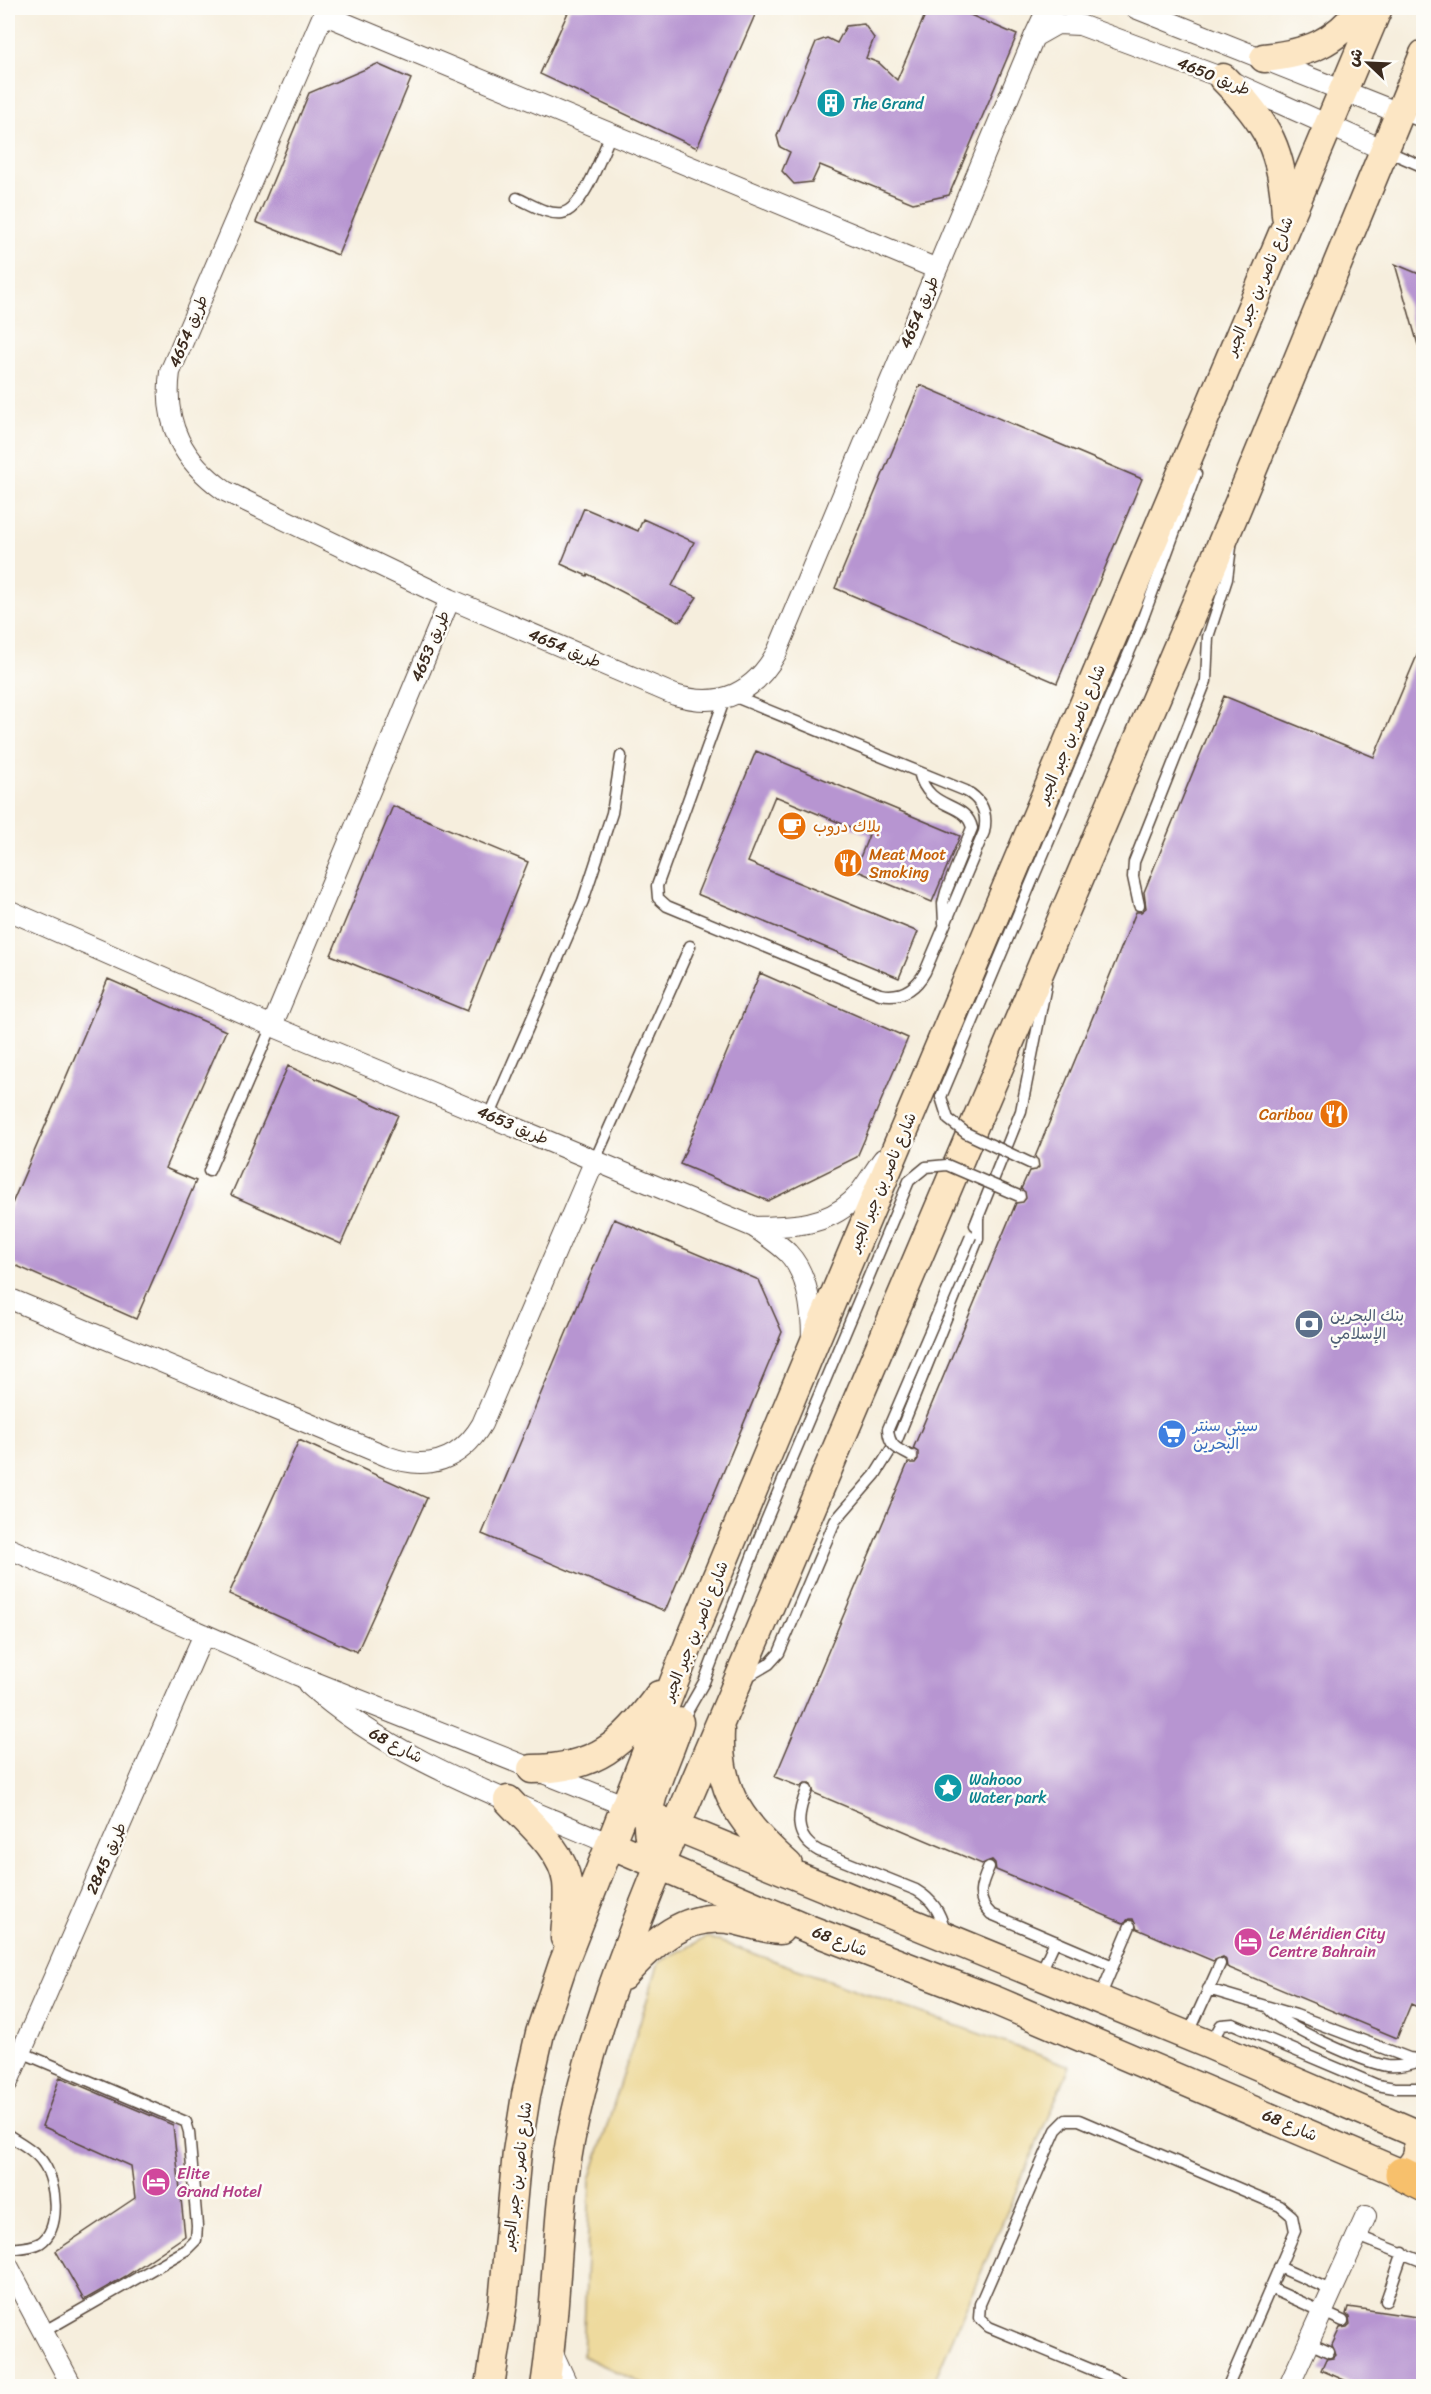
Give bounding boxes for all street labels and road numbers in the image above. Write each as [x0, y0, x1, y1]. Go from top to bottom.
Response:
street label: طريق 4650 [1173, 48, 1255, 104]
street label: شارع ناصر بن جبر الجبر [1216, 212, 1302, 362]
street label: طريق 4654 [891, 271, 947, 353]
street label: طريق 4654 [160, 290, 216, 372]
street label: طريق 4653 [402, 606, 458, 686]
street label: طريق 4654 [524, 620, 606, 676]
street label: شارع ناصر بن جبر الجبر [1028, 660, 1114, 810]
street label: طريق 4653 [473, 1097, 553, 1153]
street label: شارع ناصر بن جبر الجبر [839, 1108, 925, 1258]
street label: شارع ناصر بن جبر الجبر [653, 1556, 736, 1707]
street label: شارع 68 [364, 1719, 428, 1771]
street label: طريق 2845 [77, 1817, 135, 1899]
street label: شارع 68 [808, 1917, 872, 1965]
street label: شارع ناصر بن جبر الجبر [493, 2100, 540, 2254]
street label: شارع 68 [1258, 2100, 1322, 2150]

